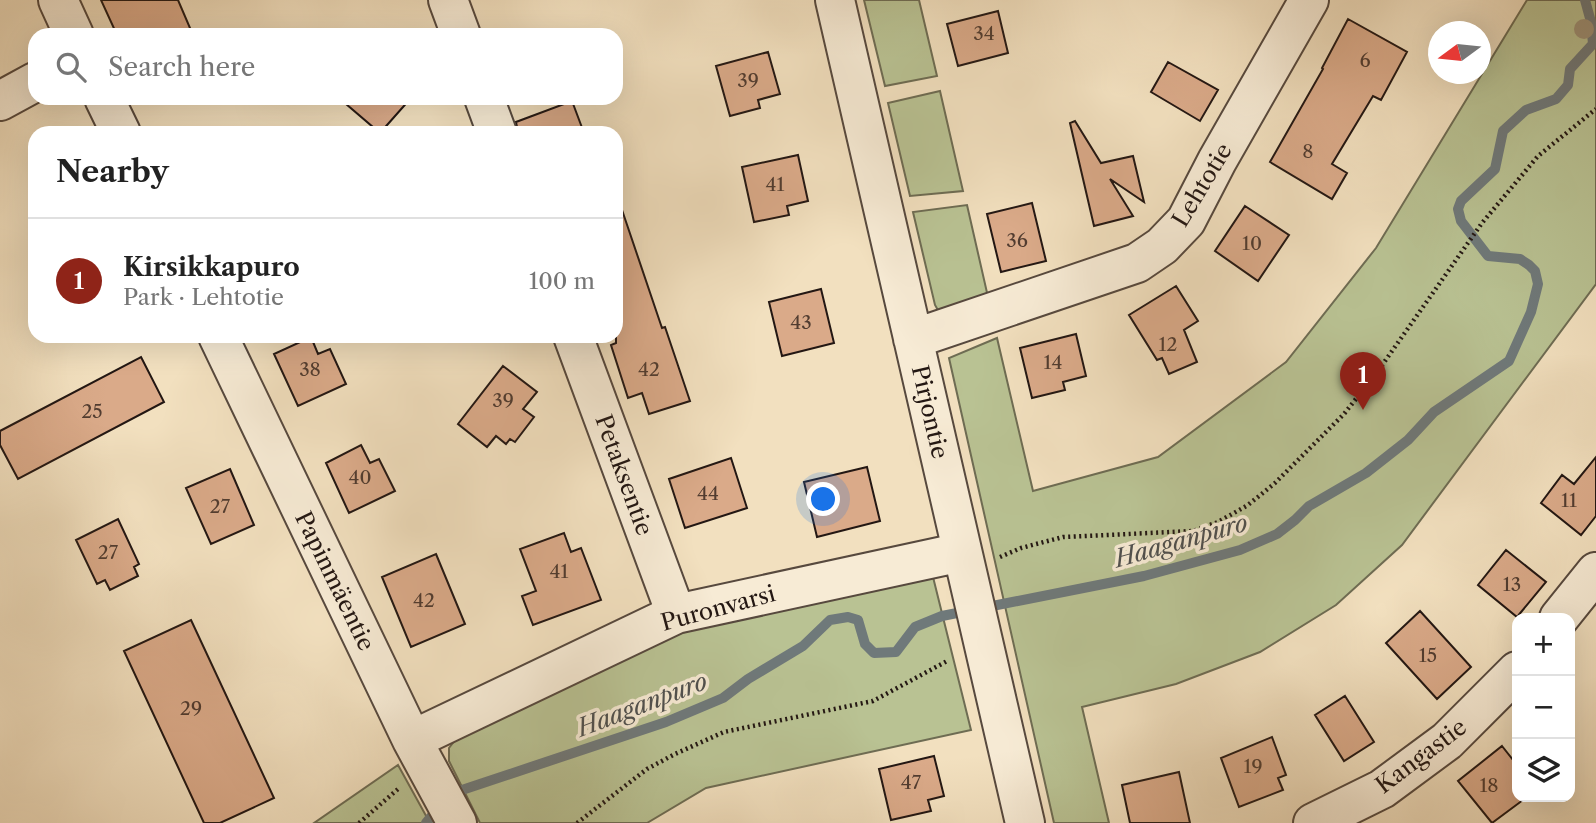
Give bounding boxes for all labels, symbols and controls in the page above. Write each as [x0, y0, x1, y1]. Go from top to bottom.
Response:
north arrow [1428, 21, 1491, 84]
house number: 34 [973, 22, 995, 45]
search box [28, 28, 623, 105]
icon: search [52, 48, 90, 86]
house number: 6 [1359, 49, 1371, 72]
text: Search here [108, 51, 255, 83]
house number: 39 [737, 69, 759, 92]
street label: Lehtotie [1166, 138, 1238, 232]
house number: 8 [1302, 140, 1314, 163]
text: Nearby [56, 153, 169, 190]
house number: 41 [766, 173, 784, 196]
house number: 36 [1006, 229, 1028, 252]
house number: 10 [1242, 232, 1262, 255]
text: Kirsikkapuro [123, 251, 300, 283]
text: 1 [74, 267, 84, 295]
text: 100 m [529, 267, 595, 295]
text: Park · Lehtotie [123, 283, 284, 311]
house number: 43 [790, 311, 812, 334]
house number: 12 [1159, 333, 1178, 356]
house number: 14 [1044, 351, 1062, 374]
pin: 1 [1340, 352, 1386, 410]
house number: 38 [299, 358, 321, 381]
house number: 42 [638, 358, 660, 381]
street label: Pirjontie [906, 363, 954, 461]
house number: 39 [492, 389, 514, 412]
house number: 25 [81, 400, 103, 423]
street label: Petaksentie [589, 411, 659, 539]
house number: 40 [348, 466, 372, 489]
house number: 44 [697, 482, 719, 505]
your location [806, 482, 840, 516]
house number: 11 [1561, 489, 1577, 512]
house number: 27 [210, 495, 231, 518]
street label: Papinmäentie [289, 507, 381, 655]
water label: Haaganpuro [1109, 508, 1251, 574]
house number: 27 [98, 541, 119, 564]
house number: 41 [550, 560, 568, 583]
house number: 13 [1503, 573, 1521, 596]
street label: Puronvarsi [658, 579, 778, 637]
house number: 42 [413, 589, 435, 612]
map controls [1512, 613, 1575, 802]
button: + [1512, 613, 1575, 676]
house number: 15 [1419, 644, 1437, 667]
water label: Haaganpuro [571, 666, 711, 743]
button: − [1512, 676, 1575, 739]
house number: 29 [180, 697, 202, 720]
street label: Kangastie [1370, 713, 1472, 799]
button: layers [1512, 739, 1575, 802]
house number: 19 [1243, 755, 1263, 778]
house number: 47 [901, 771, 922, 794]
house number: 18 [1479, 774, 1499, 797]

